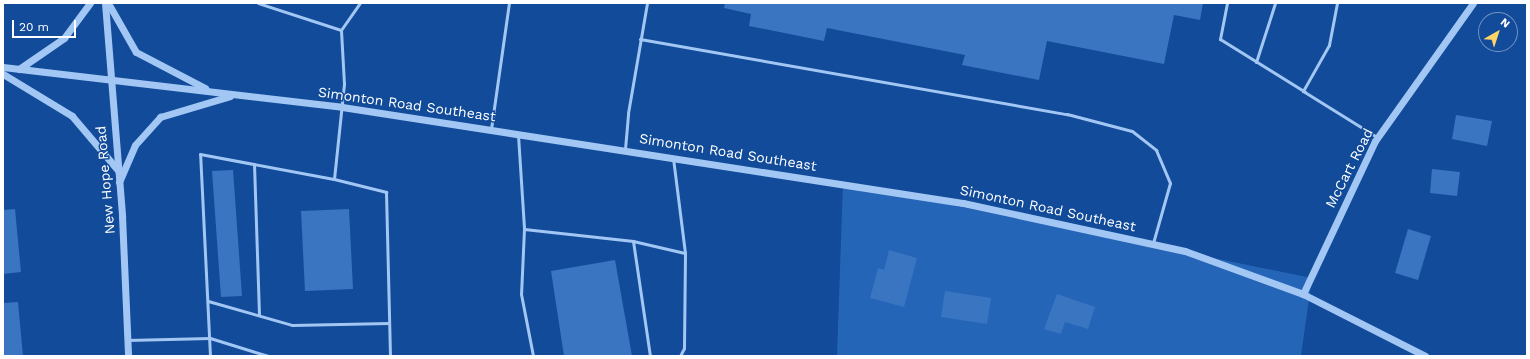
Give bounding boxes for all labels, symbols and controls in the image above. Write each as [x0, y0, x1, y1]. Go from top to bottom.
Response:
scale bar [14, 12, 78, 38]
north arrow [1478, 12, 1518, 52]
text: N [1498, 15, 1512, 31]
text: 20 m [19, 20, 49, 34]
street label: Simonton Road Southeast [317, 83, 497, 125]
street label: New Hope Road [92, 125, 118, 235]
street label: McCart Road [1322, 125, 1376, 211]
street label: Simonton Road Southeast [638, 130, 818, 174]
street label: Simonton Road Southeast [959, 181, 1137, 235]

